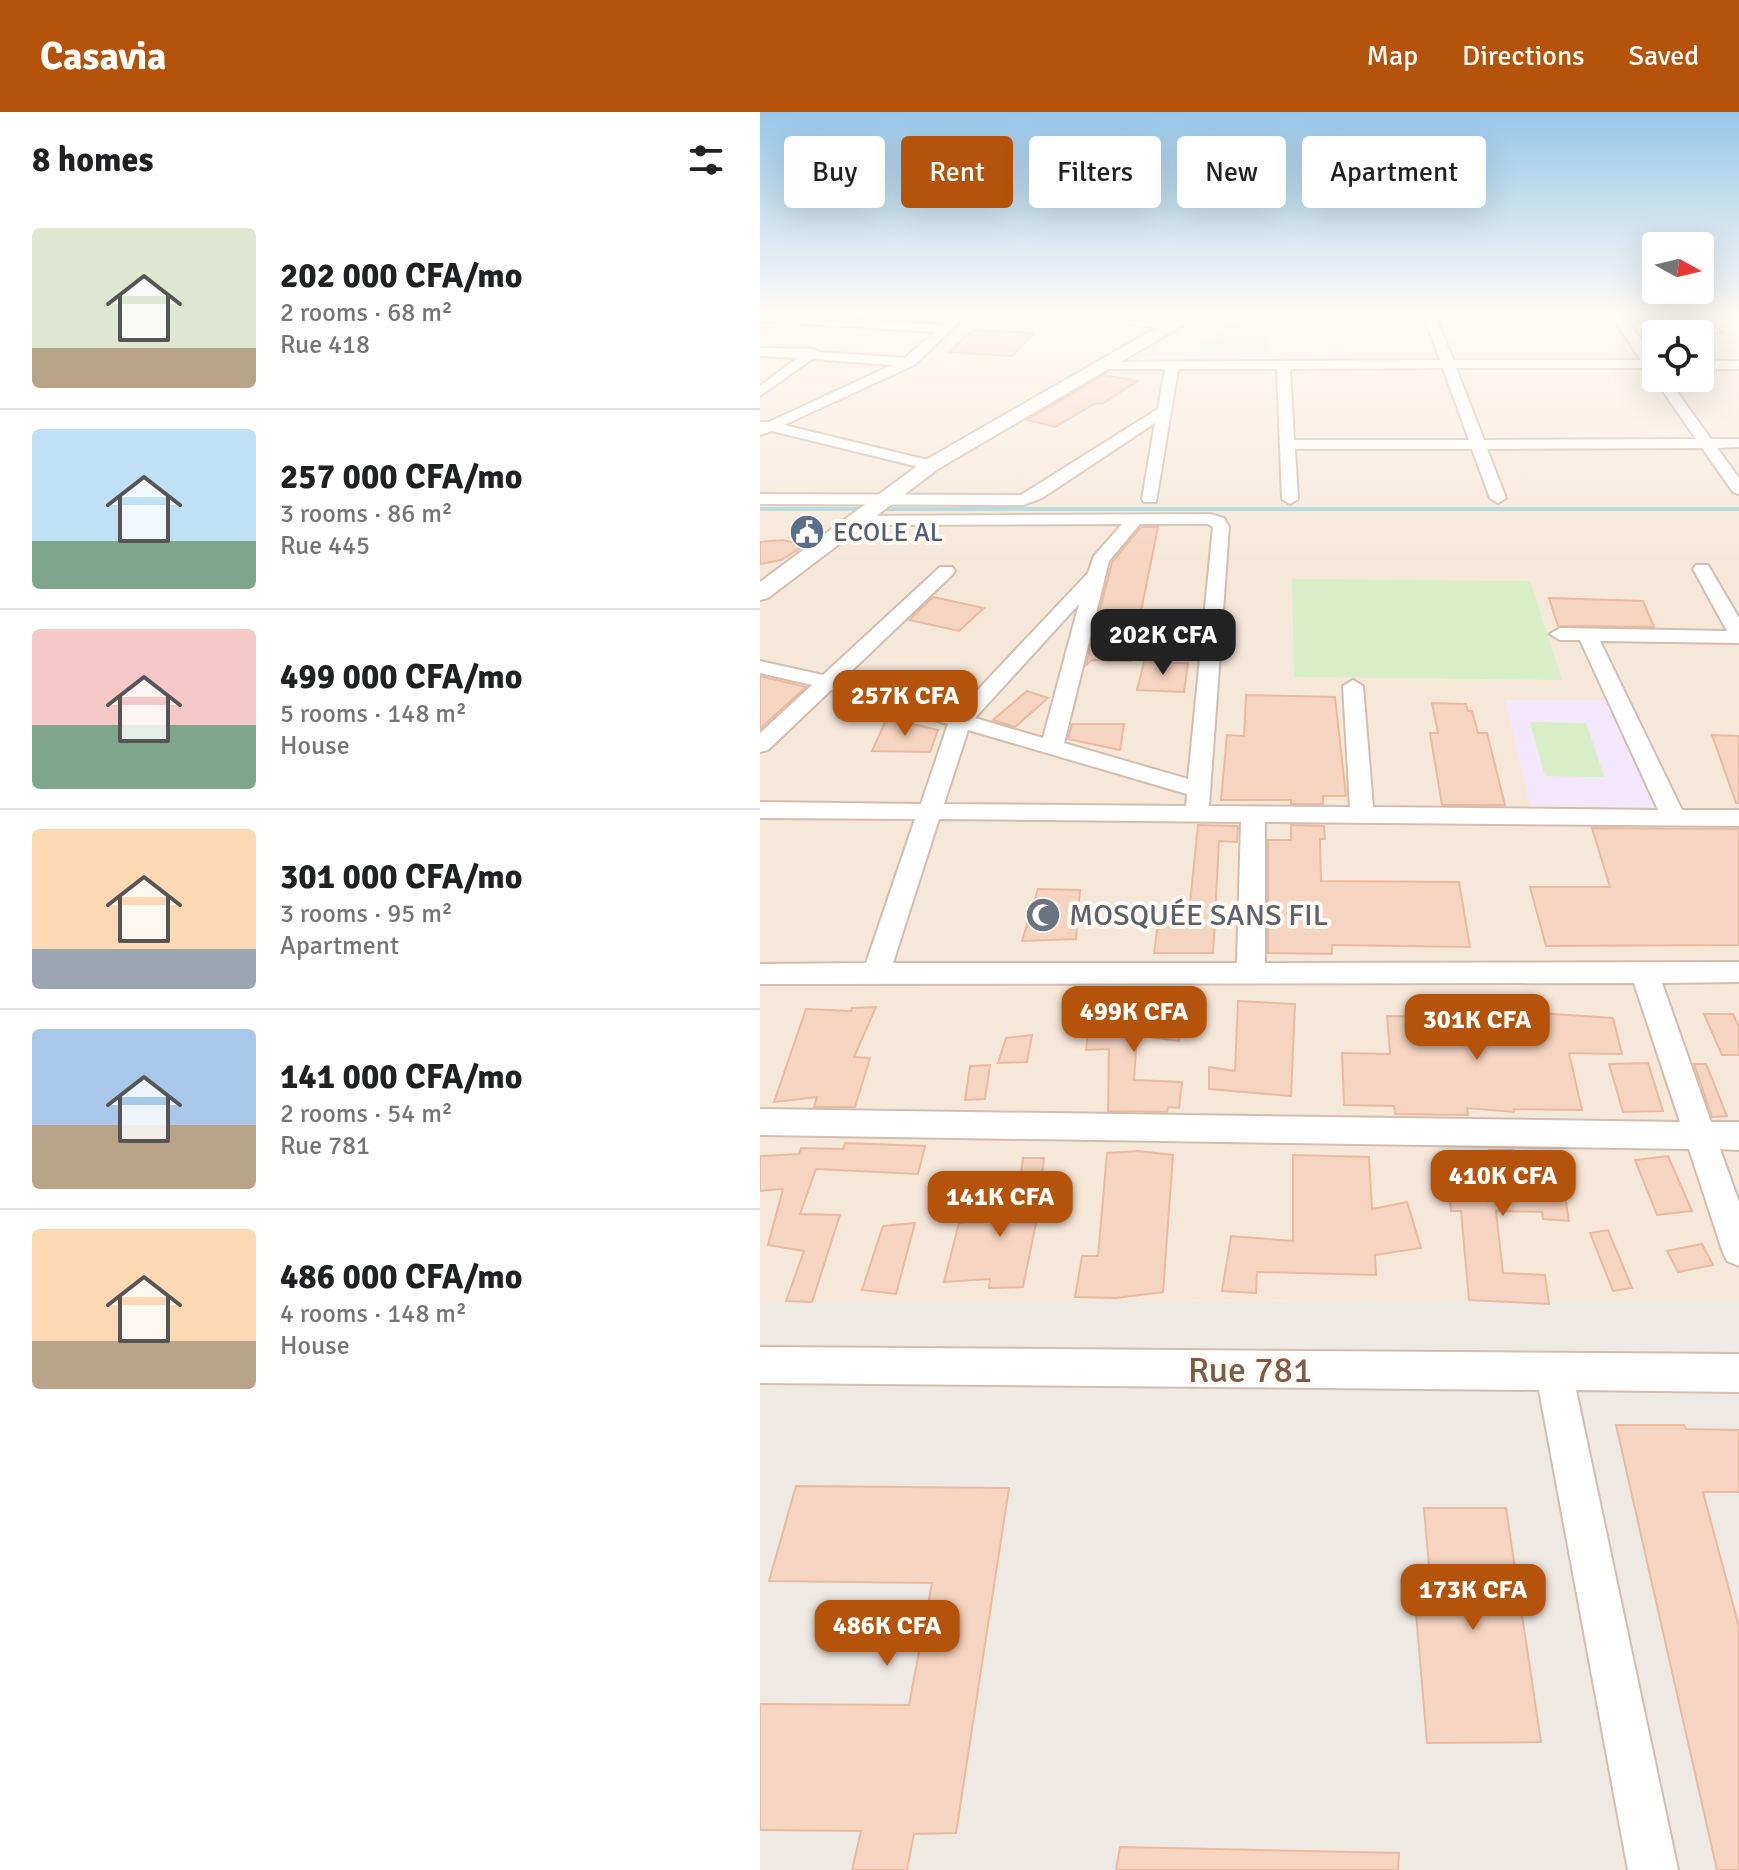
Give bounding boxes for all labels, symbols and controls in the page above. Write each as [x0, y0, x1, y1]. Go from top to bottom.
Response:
text: Casavia [40, 33, 167, 80]
text: Map [1366, 39, 1418, 73]
text: Directions [1462, 39, 1584, 73]
text: Saved [1628, 39, 1699, 73]
chip: Buy [784, 136, 885, 208]
chip: Rent [901, 136, 1013, 208]
chip: Filters [1029, 136, 1161, 208]
chip: New [1177, 136, 1286, 208]
chip: Apartment [1302, 136, 1486, 208]
icon: filters [684, 138, 728, 182]
text: 8 homes [32, 139, 153, 181]
north arrow [1642, 232, 1714, 304]
map controls [1642, 232, 1714, 392]
text: 202 000 CFA/mo [280, 255, 523, 297]
icon: home [96, 260, 192, 356]
text: 2 rooms · 68 m² [280, 297, 453, 329]
button: locate [1642, 320, 1714, 392]
text: Rue 418 [280, 329, 370, 361]
text: 257 000 CFA/mo [280, 456, 523, 498]
icon: home [96, 461, 192, 557]
text: 3 rooms · 86 m² [280, 498, 453, 530]
public building icon: ECOLE AL [788, 513, 826, 551]
place label: ECOLE AL [833, 517, 943, 549]
text: Rue 445 [280, 530, 370, 562]
pin: 202K CFA [1080, 609, 1246, 677]
text: 202K CFA [1109, 619, 1217, 651]
text: 499 000 CFA/mo [280, 656, 523, 698]
icon: home [96, 661, 192, 757]
pin: 257K CFA [822, 670, 988, 738]
text: 257K CFA [851, 680, 959, 712]
text: 5 rooms · 148 m² [280, 698, 467, 730]
text: House [280, 730, 350, 762]
text: 301 000 CFA/mo [280, 856, 523, 898]
icon: home [96, 861, 192, 957]
mosque icon: MOSQUÉE SANS FIL [1024, 896, 1062, 934]
place label: MOSQUÉE SANS FIL [1069, 897, 1328, 934]
text: 3 rooms · 95 m² [280, 898, 453, 930]
text: Apartment [280, 930, 399, 962]
pin: 499K CFA [1051, 986, 1217, 1054]
pin: 301K CFA [1394, 994, 1560, 1062]
text: 499K CFA [1080, 996, 1188, 1028]
text: 301K CFA [1423, 1004, 1531, 1036]
text: 141 000 CFA/mo [280, 1056, 523, 1098]
icon: home [96, 1061, 192, 1157]
text: 2 rooms · 54 m² [280, 1098, 453, 1130]
text: Rue 781 [280, 1130, 370, 1162]
pin: 410K CFA [1420, 1150, 1586, 1218]
text: 410K CFA [1449, 1160, 1557, 1192]
pin: 141K CFA [917, 1171, 1083, 1239]
text: 141K CFA [946, 1181, 1054, 1213]
text: 486 000 CFA/mo [280, 1256, 523, 1298]
icon: home [96, 1261, 192, 1357]
text: 4 rooms · 148 m² [280, 1298, 467, 1330]
text: House [280, 1330, 350, 1362]
street label: Rue 781 [1188, 1348, 1312, 1393]
pin: 173K CFA [1390, 1564, 1556, 1632]
text: 173K CFA [1419, 1574, 1527, 1606]
pin: 486K CFA [804, 1600, 970, 1668]
text: 486K CFA [833, 1610, 941, 1642]

